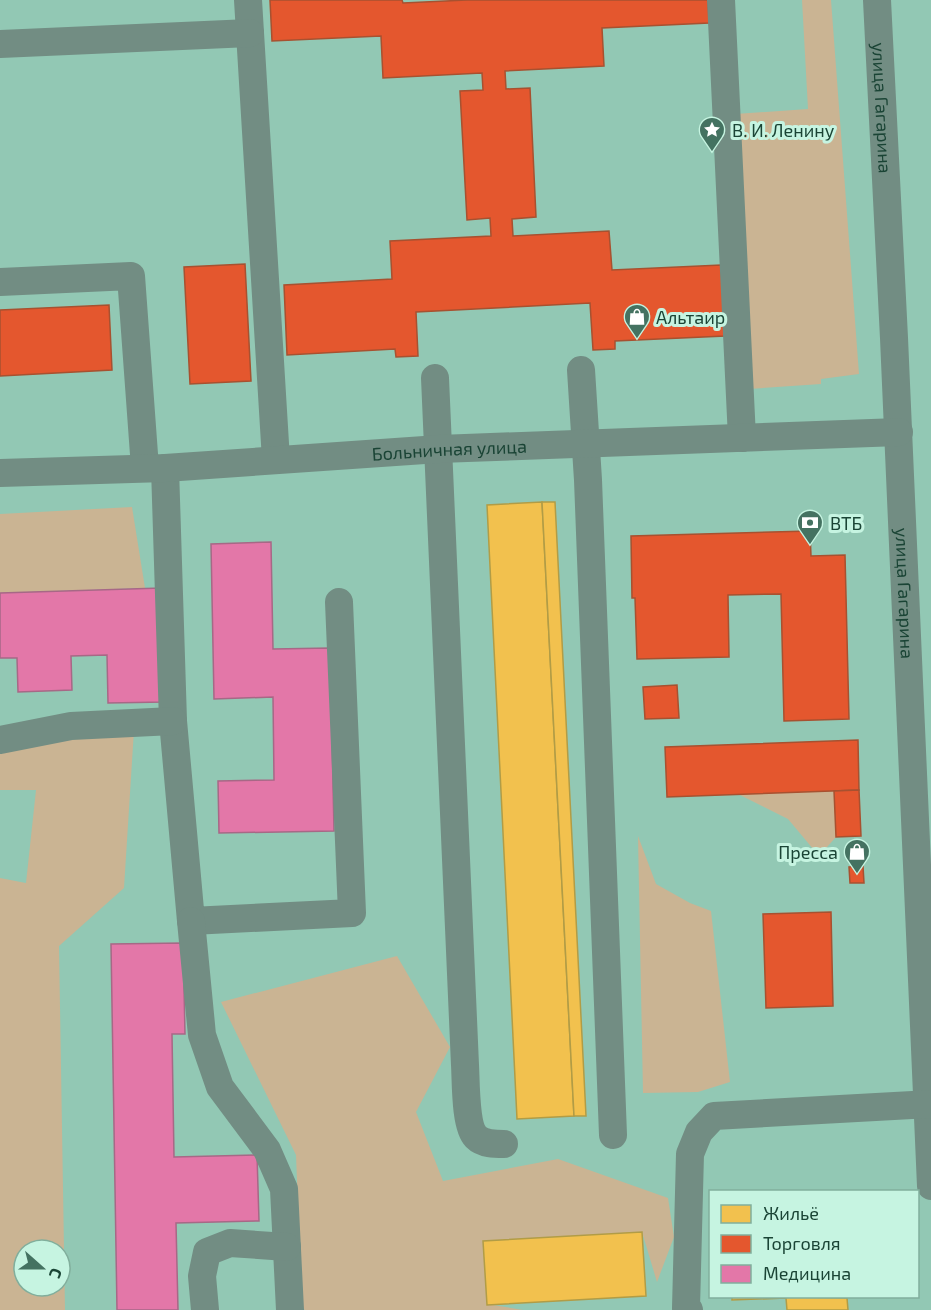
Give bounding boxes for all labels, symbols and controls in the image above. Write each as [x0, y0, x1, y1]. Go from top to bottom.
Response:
street label: улица Гагарина [868, 42, 897, 174]
place icon: В. И. Ленину [697, 115, 727, 153]
place label: В. И. Ленину [732, 119, 835, 141]
shop icon: Альтаир [622, 302, 652, 340]
place label: Альтаир [656, 306, 725, 328]
street label: Больничная улица [371, 435, 527, 465]
bank icon: ВТБ [795, 508, 825, 546]
place label: ВТБ [830, 512, 862, 534]
street label: улица Гагарина [891, 527, 919, 659]
shop icon: Пресса [842, 837, 872, 875]
place label: Пресса [778, 841, 838, 863]
legend [709, 1190, 919, 1298]
text: Жильё [763, 1202, 819, 1224]
text: Торговля [763, 1232, 841, 1254]
north arrow [12, 1238, 72, 1298]
text: Медицина [763, 1262, 851, 1284]
text: С [46, 1266, 67, 1281]

